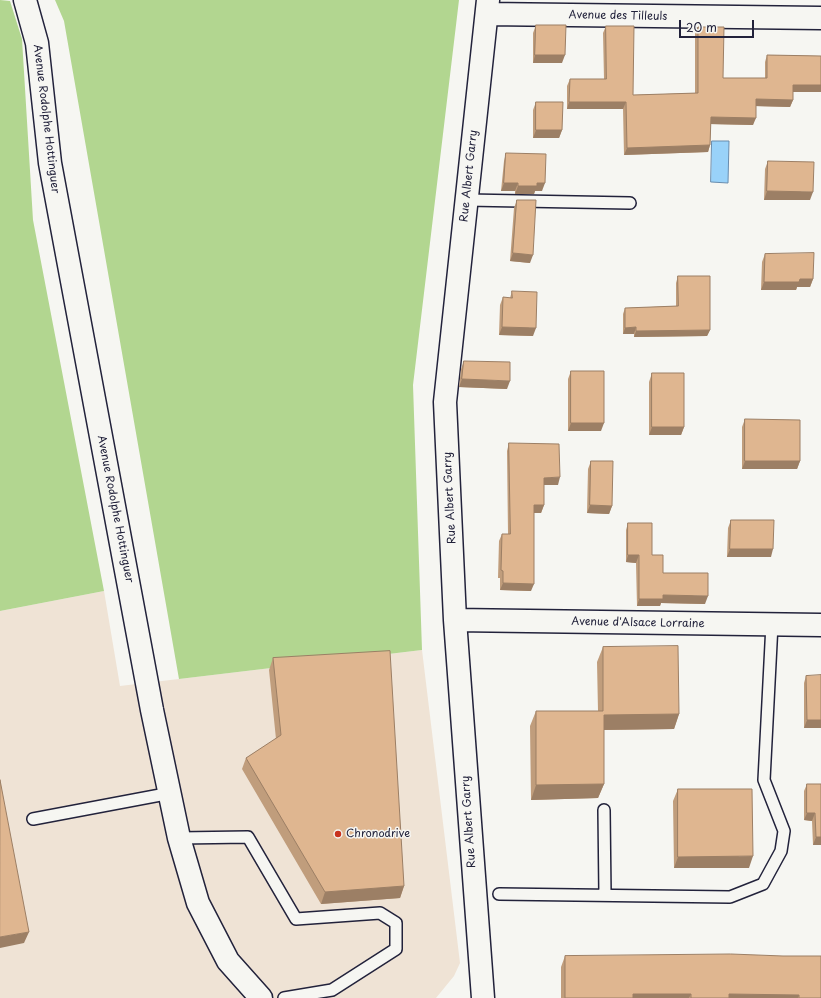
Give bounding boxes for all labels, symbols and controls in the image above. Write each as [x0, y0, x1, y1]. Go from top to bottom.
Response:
street label: Avenue des Tilleuls [569, 9, 667, 23]
scale bar [681, 12, 756, 38]
text: 20 m [686, 18, 717, 36]
street label: Avenue Rodolphe Hottinguer [30, 44, 62, 194]
street label: Rue Albert Garry [458, 129, 480, 223]
street label: Avenue Rodolphe Hottinguer [94, 434, 136, 584]
street label: Rue Albert Garry [441, 451, 459, 545]
street label: Avenue d'Alsace Lorraine [571, 615, 705, 631]
street label: Rue Albert Garry [459, 775, 479, 869]
place label: Chronodrive [346, 827, 410, 841]
marker: Chronodrive [333, 829, 343, 839]

